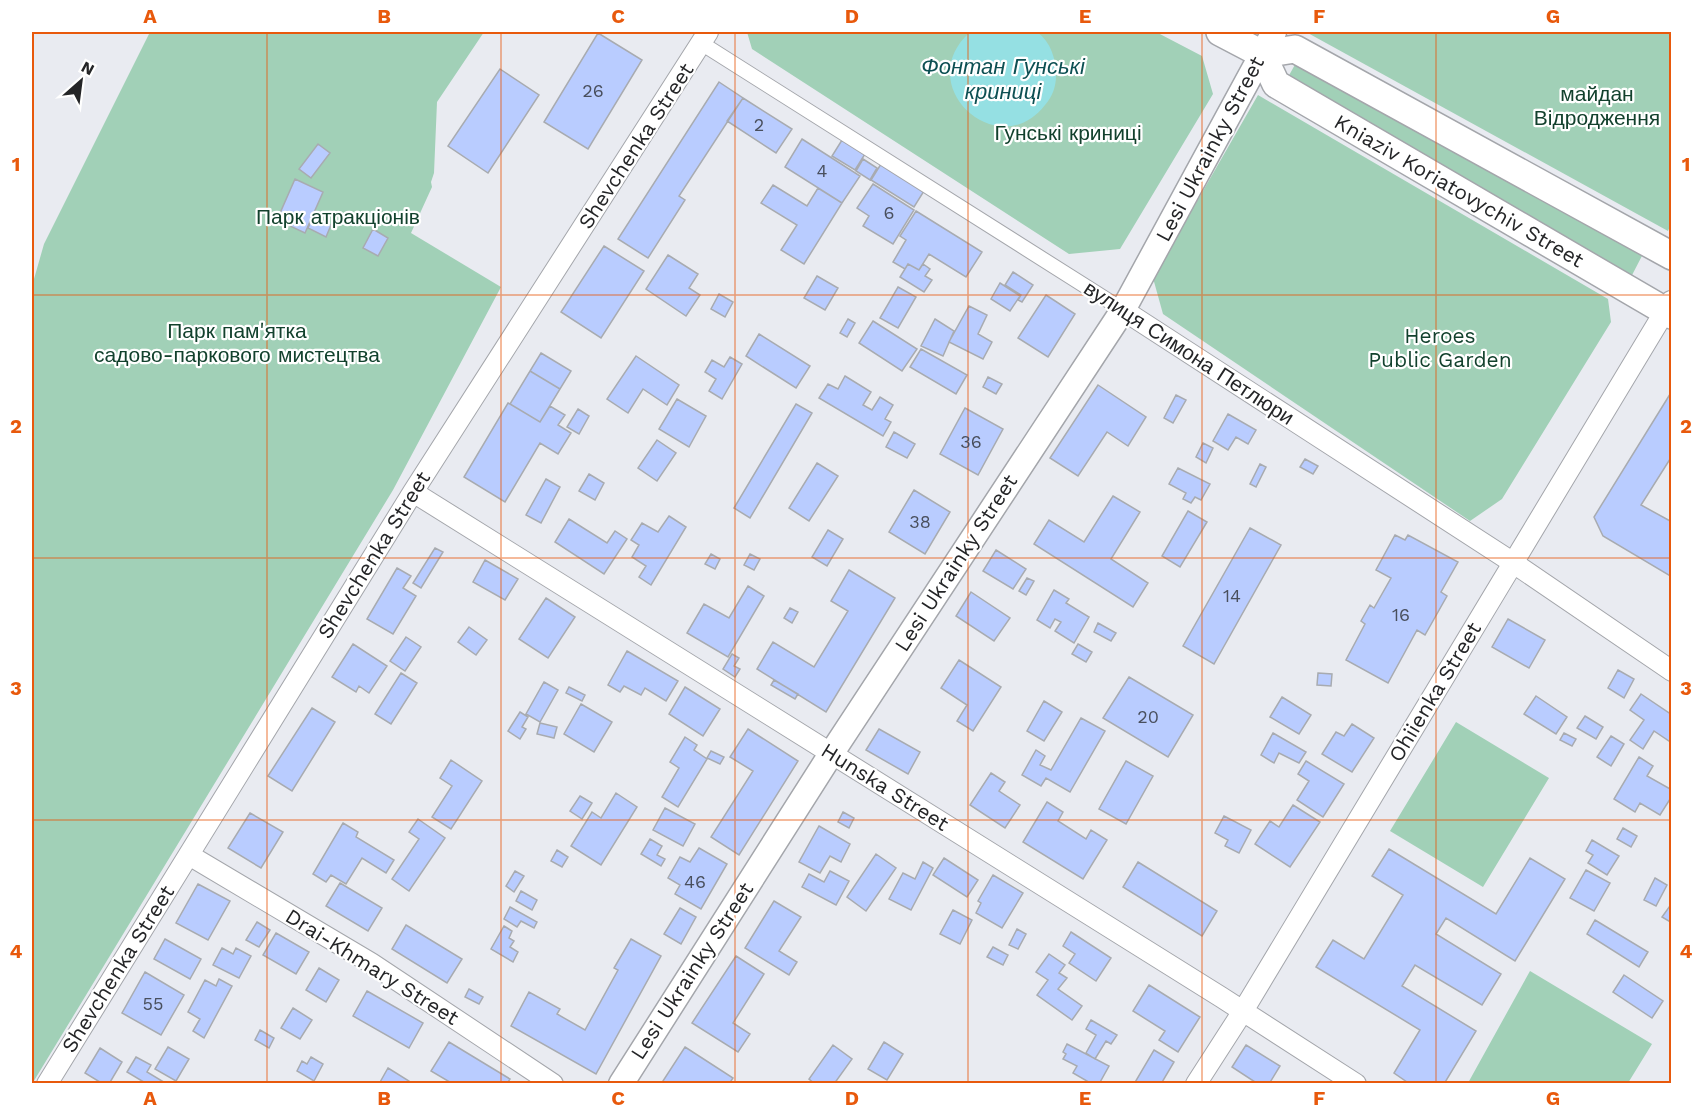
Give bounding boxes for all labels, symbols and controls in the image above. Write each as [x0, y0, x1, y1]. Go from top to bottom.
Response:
text: A [143, 4, 157, 28]
text: B [377, 4, 391, 28]
text: C [611, 4, 625, 28]
text: D [845, 4, 859, 28]
text: E [1079, 4, 1091, 28]
text: F [1313, 4, 1325, 28]
text: G [1546, 4, 1560, 28]
north arrow [51, 51, 111, 111]
street label: Lesi Ukrainky Street [1150, 52, 1269, 246]
water label: Фонтан Гунські криниці [921, 54, 1086, 104]
text: N [78, 57, 98, 79]
street label: Shevchenka Street [573, 58, 699, 233]
house number: 26 [582, 80, 604, 101]
park label: майдан Відродження [1534, 81, 1660, 130]
street label: Kniaziv Koriatovychiv Street [1330, 109, 1589, 272]
house number: 2 [754, 114, 764, 135]
park label: Гунські криниці [994, 120, 1142, 145]
text: 1 [12, 152, 20, 176]
text: 1 [1682, 152, 1690, 176]
house number: 4 [817, 160, 828, 181]
house number: 6 [884, 202, 894, 223]
park label: Парк атракціонів [256, 204, 420, 229]
street label: вулиця Симона Петлюри [1080, 275, 1299, 430]
park label: Парк пам'ятка садово-паркового мистецтва [94, 318, 380, 367]
park label: Heroes Public Garden [1368, 323, 1512, 372]
text: 2 [10, 414, 22, 438]
text: 2 [1680, 414, 1692, 438]
house number: 36 [960, 431, 982, 452]
street label: Shevchenka Street [312, 466, 435, 643]
street label: Lesi Ukrainky Street [889, 469, 1022, 656]
house number: 38 [909, 511, 931, 532]
house number: 14 [1223, 585, 1241, 606]
house number: 16 [1392, 604, 1410, 625]
street label: Ohiienka Street [1383, 617, 1486, 766]
text: 3 [10, 676, 22, 700]
text: 3 [1680, 676, 1692, 700]
house number: 20 [1137, 706, 1159, 727]
street label: Hunska Street [817, 737, 954, 836]
house number: 46 [684, 871, 706, 892]
street label: Lesi Ukrainky Street [625, 877, 758, 1064]
street label: Shevchenka Street [56, 880, 179, 1057]
street label: Drai-Khmary Street [281, 903, 464, 1030]
text: 4 [10, 939, 23, 963]
text: 4 [1680, 939, 1693, 963]
house number: 55 [143, 993, 163, 1014]
text: A [143, 1086, 157, 1110]
text: B [377, 1086, 391, 1110]
text: C [611, 1086, 625, 1110]
text: D [845, 1086, 859, 1110]
text: E [1079, 1086, 1091, 1110]
text: F [1313, 1086, 1325, 1110]
text: G [1546, 1086, 1560, 1110]

